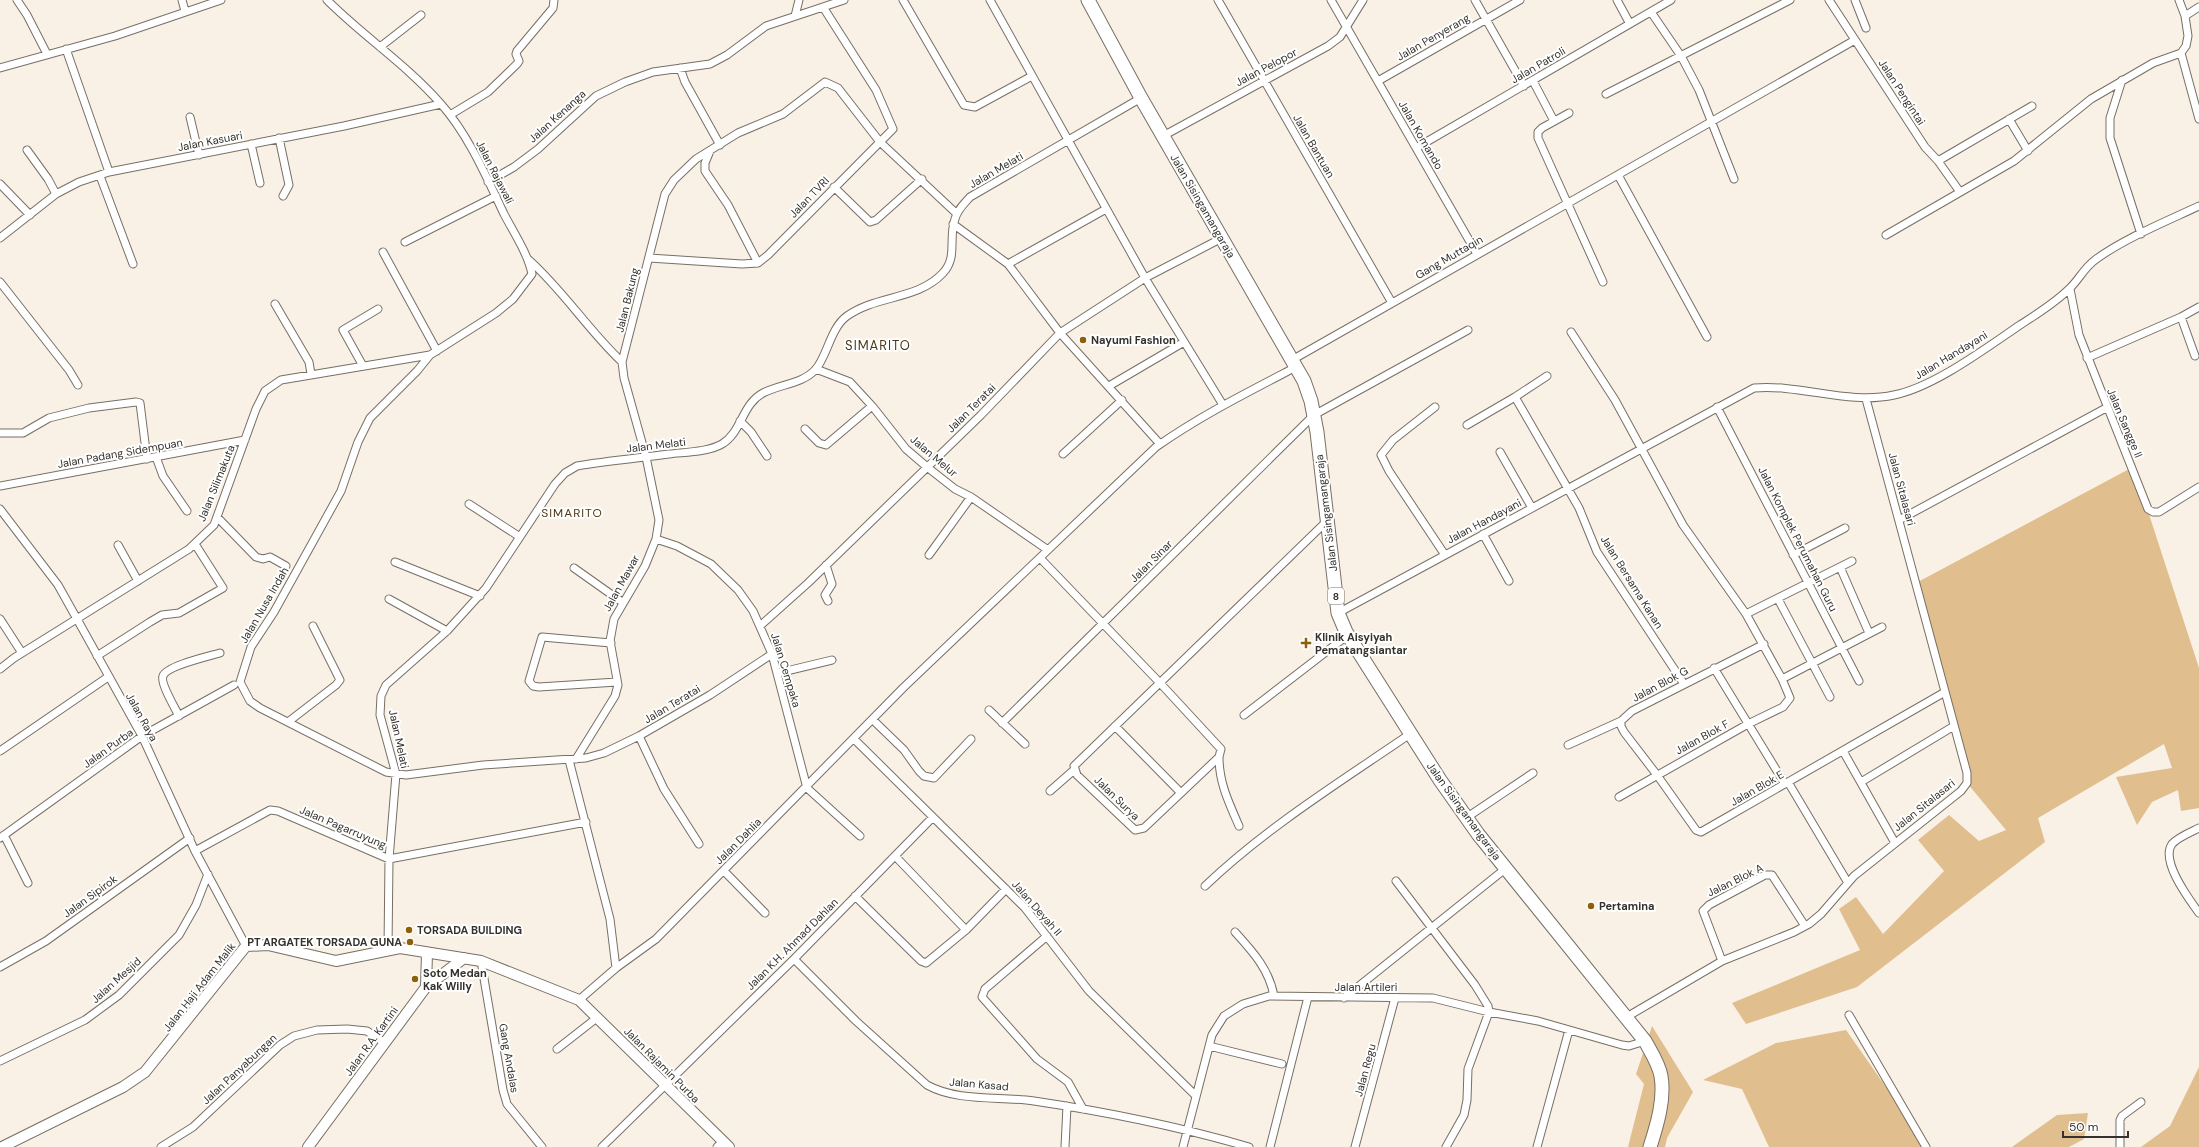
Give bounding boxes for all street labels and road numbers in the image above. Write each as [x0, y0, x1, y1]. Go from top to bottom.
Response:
street label: Jalan Penyerang [1394, 10, 1472, 64]
street label: Jalan Patroli [1508, 44, 1568, 86]
street label: Jalan Pelopor [1233, 45, 1299, 89]
street label: Jalan Pengintai [1875, 56, 1929, 128]
street label: Jalan Kenanga [525, 87, 589, 145]
street label: Jalan Komando [1396, 98, 1446, 172]
street label: Jalan Bantuan [1290, 112, 1338, 180]
street label: Jalan Kasuari [176, 128, 244, 154]
street label: Jalan Rajawali [473, 138, 517, 206]
street label: Jalan Melati [967, 149, 1025, 191]
street label: Jalan Sisingamangaraja [1168, 152, 1238, 260]
street label: Jalan TVRI [786, 174, 832, 220]
street label: Gang Muttaqin [1413, 232, 1485, 282]
street label: Jalan Bakung [612, 266, 642, 334]
street label: Jalan Handayani [1912, 328, 1990, 382]
street label: Jalan Teratai [944, 381, 998, 435]
street label: Jalan Sangge II [2104, 386, 2146, 460]
street label: Jalan Melur [907, 432, 961, 480]
street label: Jalan Melati [625, 434, 687, 456]
street label: Jalan Padang Sidempuan [56, 435, 184, 471]
street label: Jalan Silimakuta [194, 443, 238, 523]
street label: Jalan Sitalasari [1886, 451, 1918, 527]
street label: Jalan Sisingamangaraja [1312, 454, 1340, 572]
street label: Jalan Komplek Perumahan Guru [1755, 464, 1841, 614]
street label: Jalan Handayani [1444, 495, 1524, 547]
street label: Jalan Bersama Kanan [1598, 533, 1666, 631]
street label: Jalan Sinar [1127, 537, 1175, 585]
street label: Jalan Mawar [600, 552, 642, 614]
street label: Jalan Nusa Indah [237, 564, 291, 646]
road number: 8 [1328, 588, 1344, 604]
street label: Jalan Cempaka [768, 631, 804, 709]
street label: Jalan Blok G [1630, 663, 1690, 705]
street label: Jalan Teratai [641, 682, 703, 726]
street label: Jalan Raya [123, 690, 161, 744]
street label: Jalan Melati [386, 708, 412, 770]
street label: Jalan Blok F [1673, 716, 1731, 757]
street label: Jalan Purba [80, 725, 136, 771]
street label: Jalan Sisingamangaraja [1424, 759, 1504, 863]
street label: Jalan Blok E [1728, 767, 1786, 809]
street label: Jalan Surya [1091, 773, 1143, 823]
street label: Jalan Sitalasari [1890, 776, 1958, 834]
street label: Jalan Pagarruyung [298, 802, 388, 852]
street label: Jalan Dahlia [712, 815, 764, 867]
street label: Jalan Blok A [1705, 860, 1765, 900]
street label: Jalan Sipirok [60, 871, 120, 920]
street label: Jalan Deyah II [1009, 877, 1065, 939]
street label: Jalan K.H. Ahmad Dahlan [743, 895, 841, 993]
street label: Jalan Haji Adam Malik [160, 939, 238, 1034]
street label: Jalan Mesjid [88, 954, 144, 1006]
street label: Jalan Artileri [1335, 980, 1397, 994]
street label: Jalan R.A. Kartini [341, 1004, 401, 1078]
street label: Gang Andalas [496, 1022, 522, 1094]
street label: Jalan Rajamin Purba [621, 1024, 703, 1106]
street label: Jalan Panyabungan [199, 1031, 279, 1107]
street label: Jalan Regu [1351, 1042, 1379, 1098]
street label: Jalan Kasad [949, 1074, 1009, 1094]

